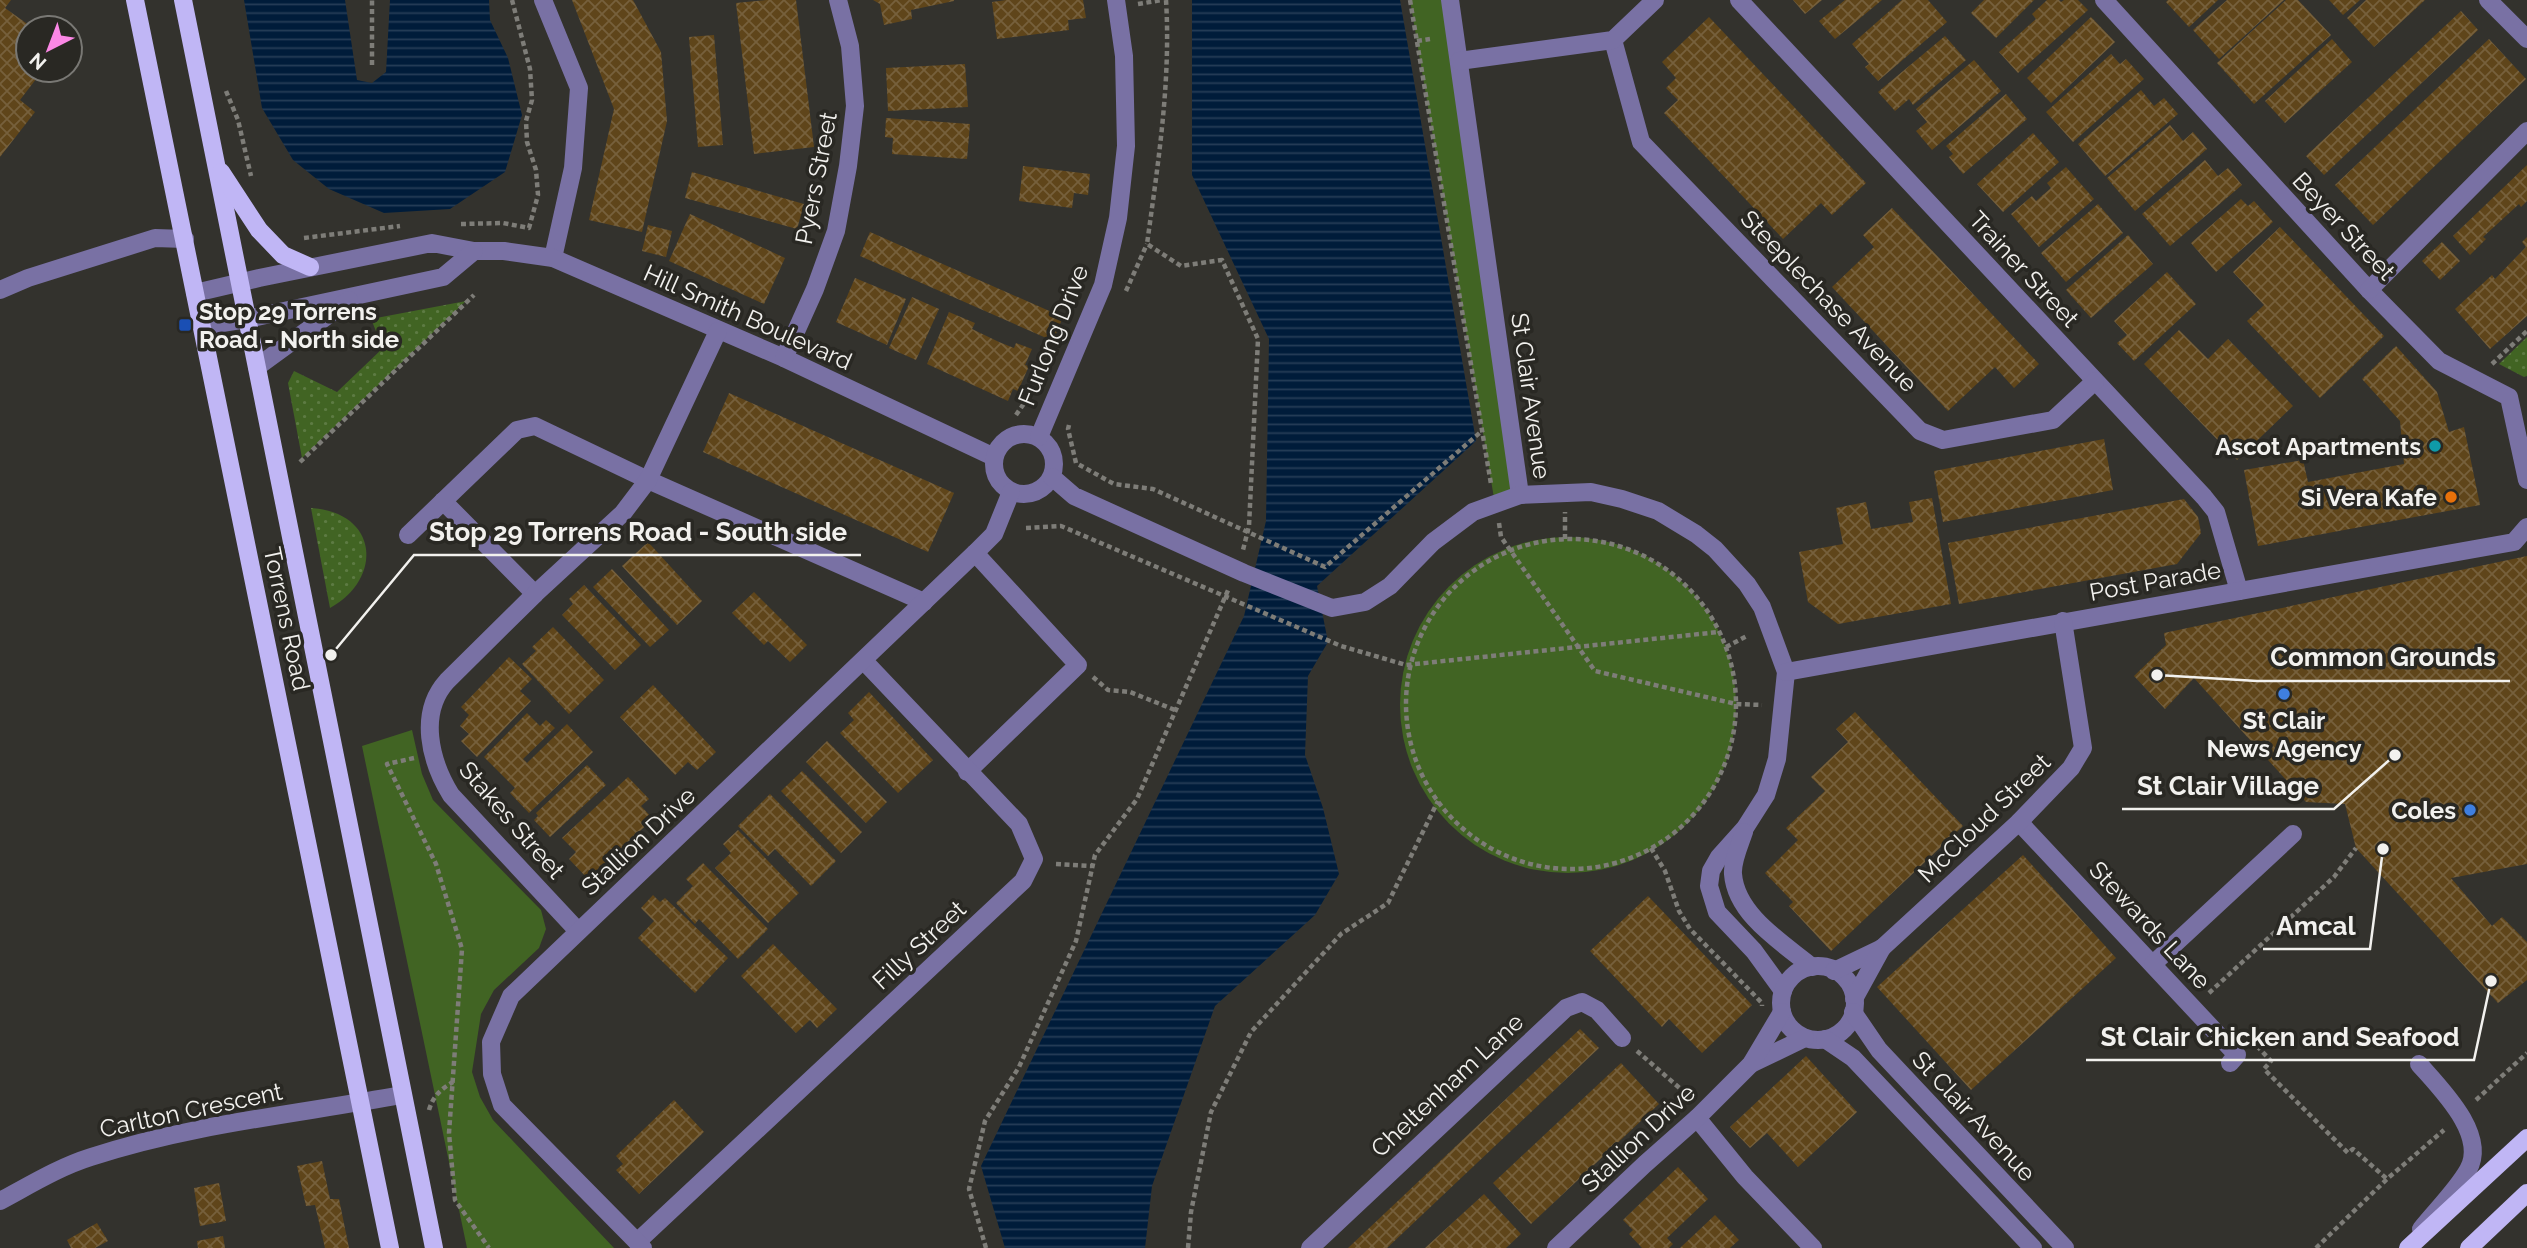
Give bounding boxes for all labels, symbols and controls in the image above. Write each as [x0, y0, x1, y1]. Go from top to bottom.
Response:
north arrow [14, 14, 84, 84]
text: N [25, 49, 50, 75]
street label: Pyers Street [789, 109, 843, 247]
street label: Beyer Street [2287, 166, 2401, 286]
street label: Steeplechase Avenue [1735, 204, 1923, 398]
street label: Trainer Street [1963, 205, 2085, 333]
street label: Hill Smith Boulevard [639, 258, 857, 376]
street label: Furlong Drive [1012, 260, 1094, 410]
place label: Stop 29 Torrens Road - North side [199, 297, 399, 354]
street label: St Clair Avenue [1505, 311, 1557, 481]
marker: Stop 29 Torrens Road - North side [177, 317, 193, 333]
place label: Ascot Apartments [2215, 432, 2421, 461]
marker: Ascot Apartments [2427, 438, 2443, 454]
place label: Si Vera Kafe [2301, 483, 2437, 512]
marker: Si Vera Kafe [2443, 489, 2459, 505]
callout: Stop 29 Torrens Road - South side [414, 508, 861, 555]
text: Stop 29 Torrens Road - South side [429, 517, 847, 547]
street label: Torrens Road [258, 545, 316, 693]
street label: Post Parade [2087, 555, 2223, 607]
callout: Common Grounds [2257, 634, 2510, 681]
text: Common Grounds [2270, 642, 2496, 672]
marker: St Clair News Agency [2276, 686, 2292, 702]
place label: St Clair News Agency [2206, 706, 2362, 763]
street label: McCloud Street [1912, 747, 2056, 889]
street label: Stakes Street [453, 755, 571, 885]
callout: St Clair Village [2122, 762, 2334, 809]
text: St Clair Village [2137, 771, 2319, 801]
street label: Stallion Drive [575, 781, 701, 901]
place label: Coles [2391, 796, 2456, 825]
marker: Coles [2462, 802, 2478, 818]
street label: Stewards Lane [2083, 855, 2217, 995]
street label: Filly Street [866, 894, 972, 996]
callout: Amcal [2263, 902, 2370, 949]
text: Amcal [2276, 911, 2357, 941]
street label: Cheltenham Lane [1365, 1007, 1529, 1163]
callout: St Clair Chicken and Seafood [2086, 1013, 2474, 1060]
text: St Clair Chicken and Seafood [2100, 1022, 2460, 1052]
street label: St Clair Avenue [1906, 1045, 2042, 1187]
street label: Carlton Crescent [97, 1076, 285, 1144]
street label: Stallion Drive [1575, 1078, 1701, 1198]

